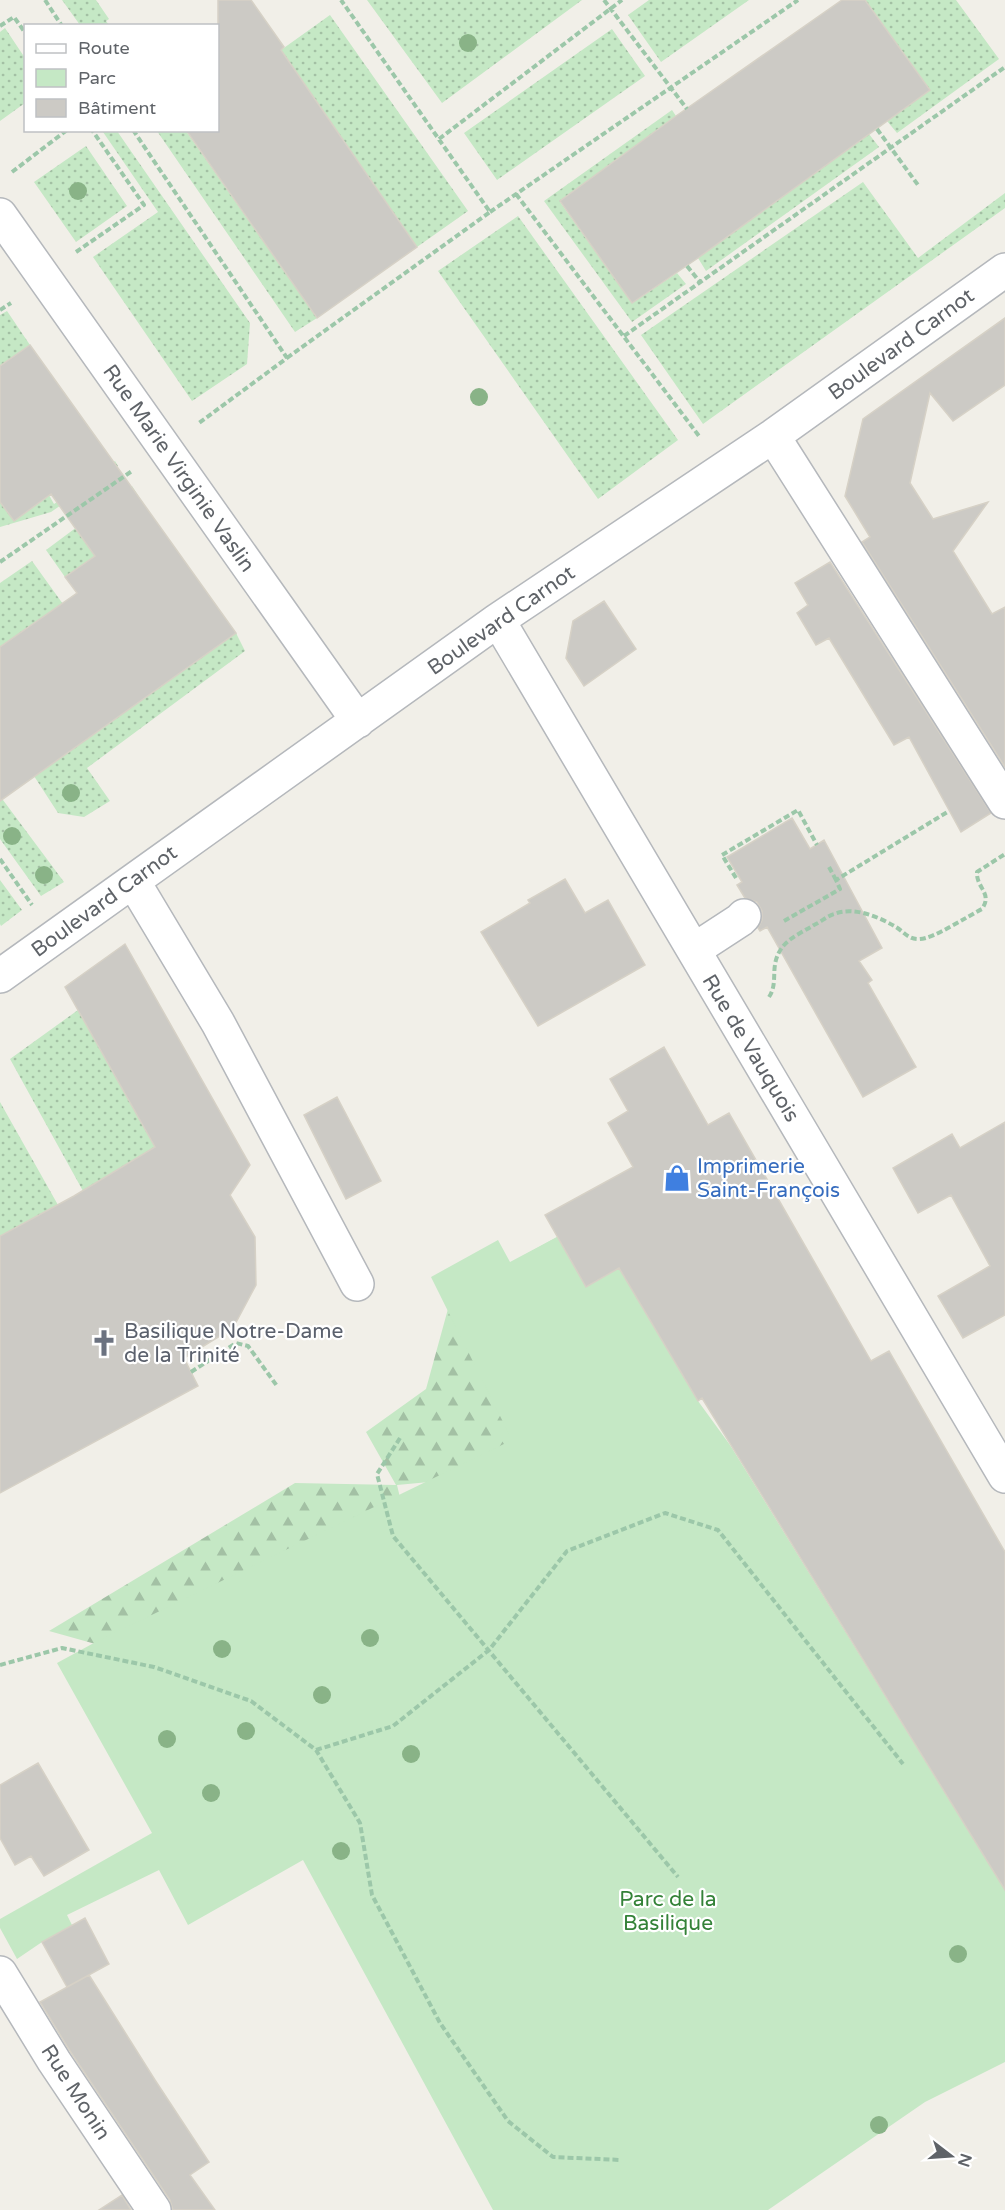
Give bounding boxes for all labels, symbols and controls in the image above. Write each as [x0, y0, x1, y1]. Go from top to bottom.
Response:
legend [24, 24, 219, 132]
text: Route [78, 37, 130, 59]
text: Parc [78, 67, 116, 89]
text: Bâtiment [78, 97, 156, 119]
street label: Boulevard Carnot [823, 283, 979, 406]
street label: Rue Marie Virginie Vaslin [97, 360, 260, 577]
street label: Boulevard Carnot [423, 560, 580, 681]
street label: Boulevard Carnot [26, 840, 182, 963]
street label: Rue de Vauquois [697, 970, 804, 1127]
place label: Imprimerie Saint-François [697, 1154, 840, 1203]
shop icon: Imprimerie Saint-François [662, 1163, 692, 1193]
place label: Basilique Notre-Dame de la Trinité [124, 1319, 344, 1368]
church icon: Basilique Notre-Dame de la Trinité [89, 1328, 119, 1358]
park label: Parc de la Basilique [619, 1887, 717, 1936]
street label: Rue Monin [36, 2040, 116, 2145]
north arrow [921, 2126, 981, 2186]
text: N [953, 2151, 976, 2169]

